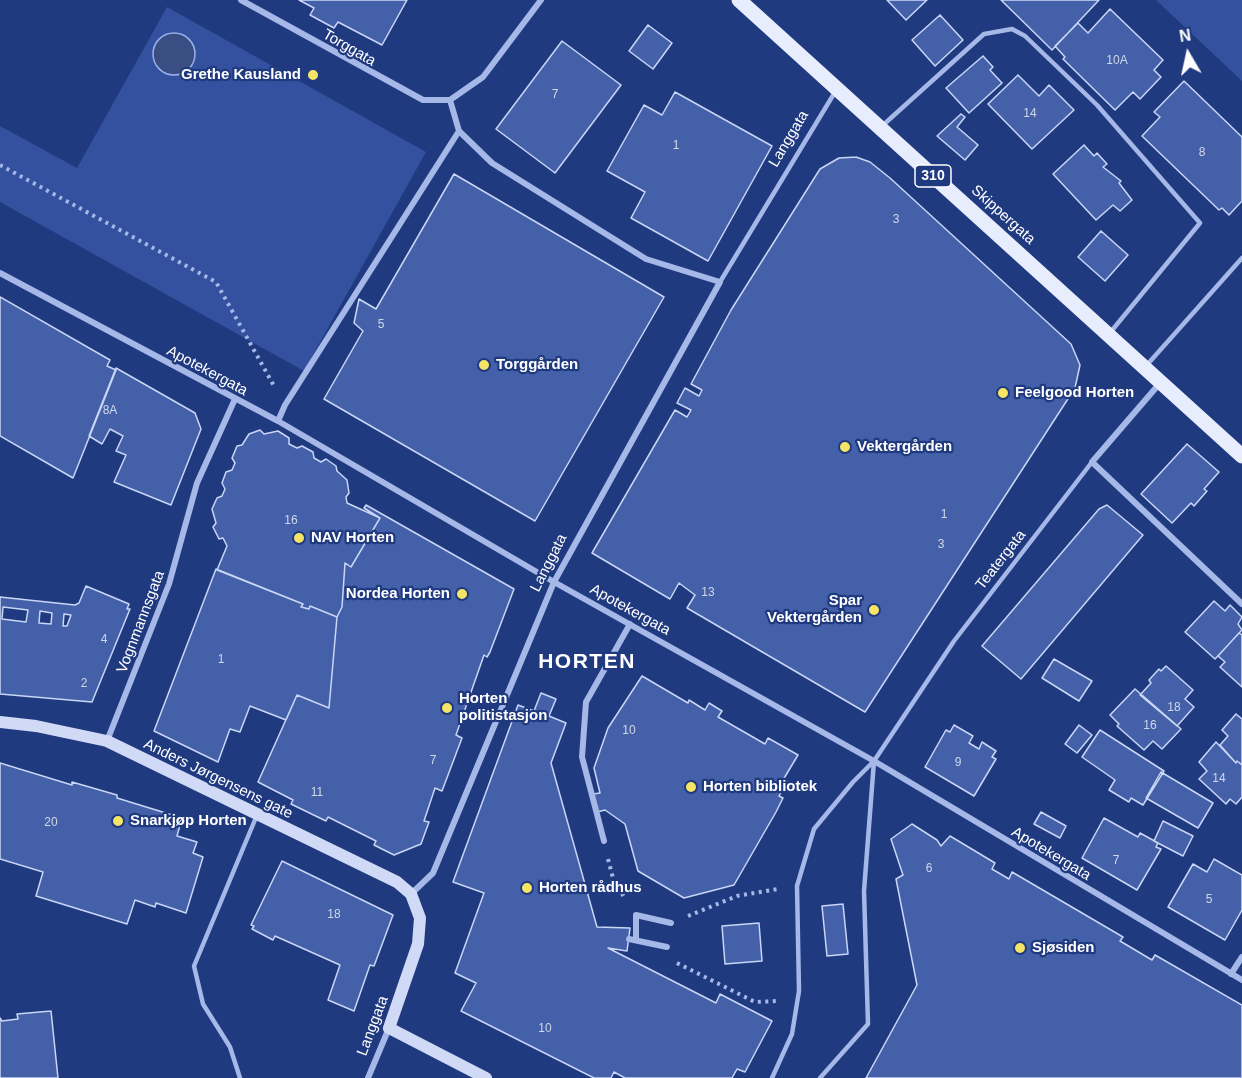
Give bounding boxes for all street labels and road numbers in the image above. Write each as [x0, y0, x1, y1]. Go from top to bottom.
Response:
street label: Torggata [319, 26, 379, 70]
street label: Langgata [765, 108, 813, 170]
road number: 310 [915, 165, 951, 187]
street label: Skippergata [967, 182, 1039, 248]
street label: Apotekergata [163, 342, 251, 400]
street label: Teatergata [972, 527, 1030, 593]
street label: Langgata [527, 531, 571, 595]
street label: Vognmannsgata [113, 568, 169, 676]
street label: Apotekergata [587, 580, 673, 640]
street label: Anders Jørgensens gate [141, 735, 295, 823]
street label: Apotekergata [1008, 823, 1094, 885]
street label: Langgata [353, 994, 393, 1058]

